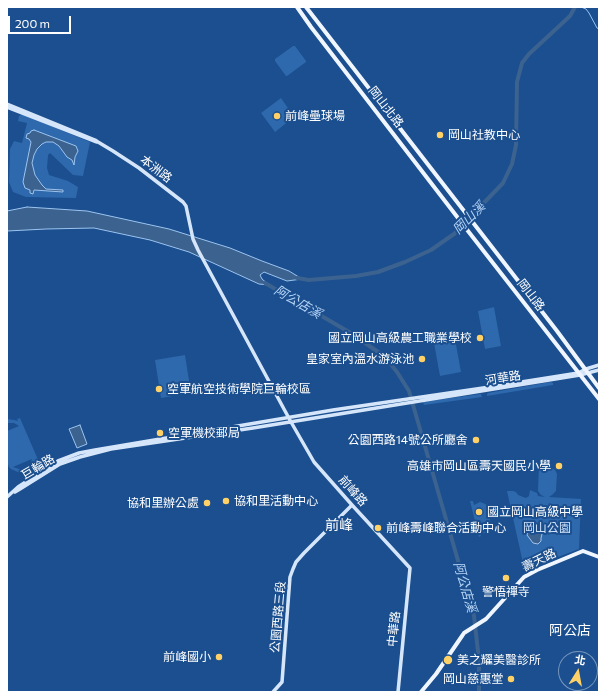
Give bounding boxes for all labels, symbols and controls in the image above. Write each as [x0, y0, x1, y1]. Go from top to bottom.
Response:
scale bar [10, 8, 73, 34]
text: 200 m [15, 16, 50, 30]
street label: 岡山北路 [366, 84, 406, 130]
place label: 前峰壘球場 [285, 109, 345, 123]
marker: 前峰壘球場 [272, 111, 282, 121]
place label: 岡山社教中心 [448, 128, 520, 142]
marker: 岡山社教中心 [435, 130, 445, 140]
street label: 本洲路 [137, 152, 175, 186]
water label: 岡山溪 [450, 199, 488, 237]
street label: 岡山路 [514, 276, 548, 314]
water label: 阿公店溪 [272, 282, 324, 322]
place label: 國立岡山高級農工職業學校 [328, 331, 472, 345]
marker: 國立岡山高級農工職業學校 [475, 333, 485, 343]
place label: 皇家室內溫水游泳池 [306, 352, 414, 366]
marker: 皇家室內溫水游泳池 [417, 354, 427, 364]
street label: 河華路 [484, 368, 522, 388]
place label: 空軍航空技術學院巨輪校區 [167, 382, 311, 396]
marker: 空軍航空技術學院巨輪校區 [154, 384, 164, 394]
place label: 空軍機校郵局 [168, 426, 240, 440]
marker: 空軍機校郵局 [155, 428, 165, 438]
place label: 公園西路14號公所廳舍 [348, 433, 468, 447]
marker: 公園西路14號公所廳舍 [471, 435, 481, 445]
street label: 巨輪路 [19, 452, 57, 482]
place label: 高雄市岡山區壽天國民小學 [407, 459, 551, 473]
marker: 高雄市岡山區壽天國民小學 [554, 461, 564, 471]
street label: 前峰路 [336, 473, 370, 509]
place label: 協和里活動中心 [234, 494, 318, 508]
place label: 協和里辦公處 [127, 496, 199, 510]
marker: 協和里活動中心 [221, 496, 231, 506]
marker: 協和里辦公處 [202, 498, 212, 508]
place label: 國立岡山高級中學 [487, 505, 583, 519]
marker: 國立岡山高級中學 [474, 507, 484, 517]
district label: 前峰 [325, 517, 353, 533]
place label: 前峰壽峰聯合活動中心 [386, 521, 506, 535]
park label: 岡山公園 [523, 521, 571, 535]
marker: 前峰壽峰聯合活動中心 [373, 523, 383, 533]
street label: 壽天路 [520, 546, 558, 574]
water label: 阿公店溪 [450, 560, 480, 614]
marker: 警悟禪寺 [501, 573, 511, 583]
street label: 公園西路三段 [268, 581, 288, 653]
place label: 警悟禪寺 [482, 585, 530, 599]
street label: 中華路 [385, 610, 403, 648]
district label: 阿公店 [549, 622, 591, 638]
place label: 前峰國小 [163, 650, 211, 664]
north arrow [558, 651, 598, 691]
marker: 前峰國小 [214, 652, 224, 662]
text: 北 [574, 652, 587, 667]
place label: 美之耀美醫診所 [457, 653, 541, 667]
marker: 美之耀美醫診所 [442, 654, 454, 666]
place label: 岡山慈惠堂 [443, 672, 503, 686]
marker: 岡山慈惠堂 [506, 674, 516, 684]

